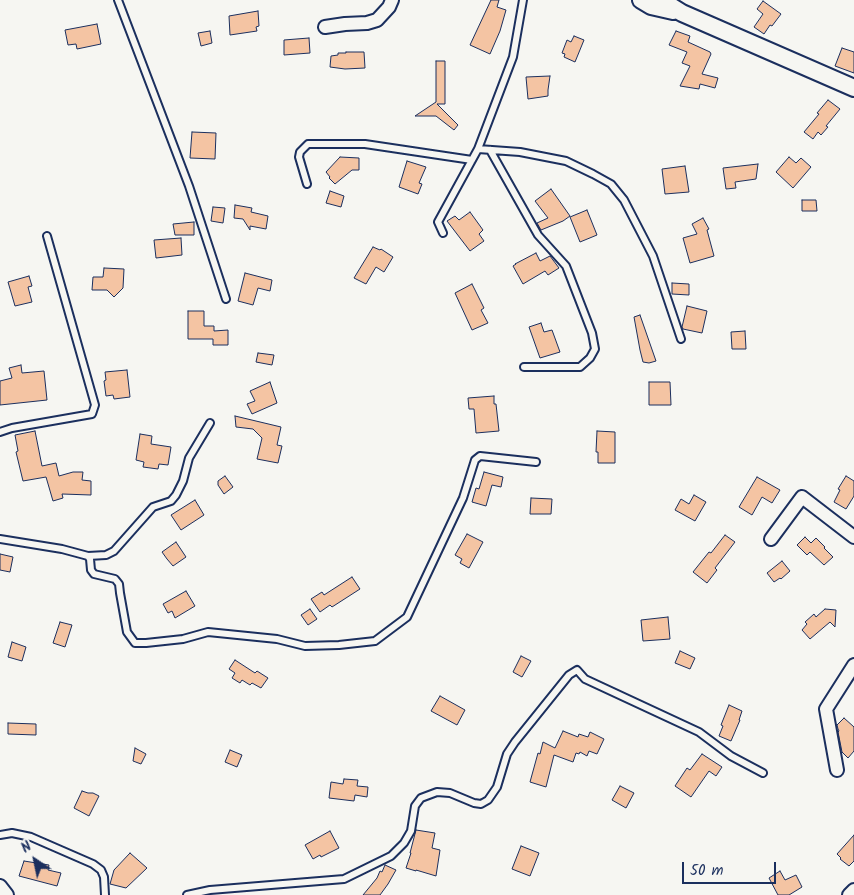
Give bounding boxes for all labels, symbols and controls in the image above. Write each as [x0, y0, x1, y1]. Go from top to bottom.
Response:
north arrow [10, 835, 60, 885]
text: N [17, 836, 36, 859]
scale bar [684, 852, 778, 884]
text: 50 m [690, 859, 724, 883]

